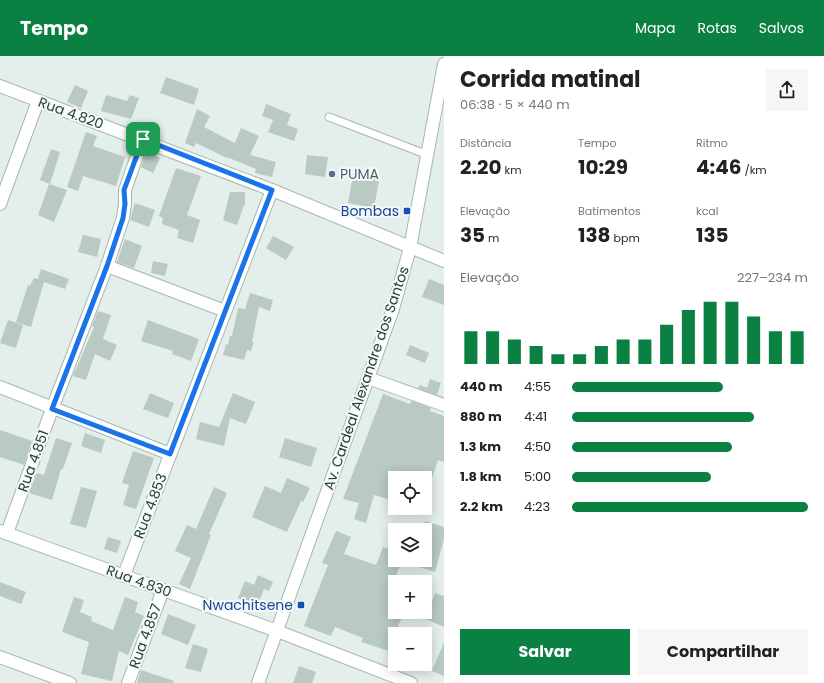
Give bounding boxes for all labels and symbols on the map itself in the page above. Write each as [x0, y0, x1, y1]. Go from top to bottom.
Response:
street label: Rua 4.820 [36, 92, 106, 134]
pin [126, 122, 160, 156]
place label: PUMA [340, 164, 379, 184]
marker: PUMA [327, 169, 337, 179]
place label: Bombas [341, 201, 399, 221]
marker: Bombas [402, 206, 412, 216]
street label: Av. Cardeal Alexandre dos Santos [318, 263, 414, 493]
street label: Rua 4.851 [13, 427, 53, 495]
street label: Rua 4.853 [128, 471, 172, 541]
street label: Rua 4.830 [103, 560, 175, 602]
place label: Nwachitsene [203, 595, 293, 615]
street label: Rua 4.857 [124, 600, 166, 671]
marker: Nwachitsene [296, 600, 306, 610]

